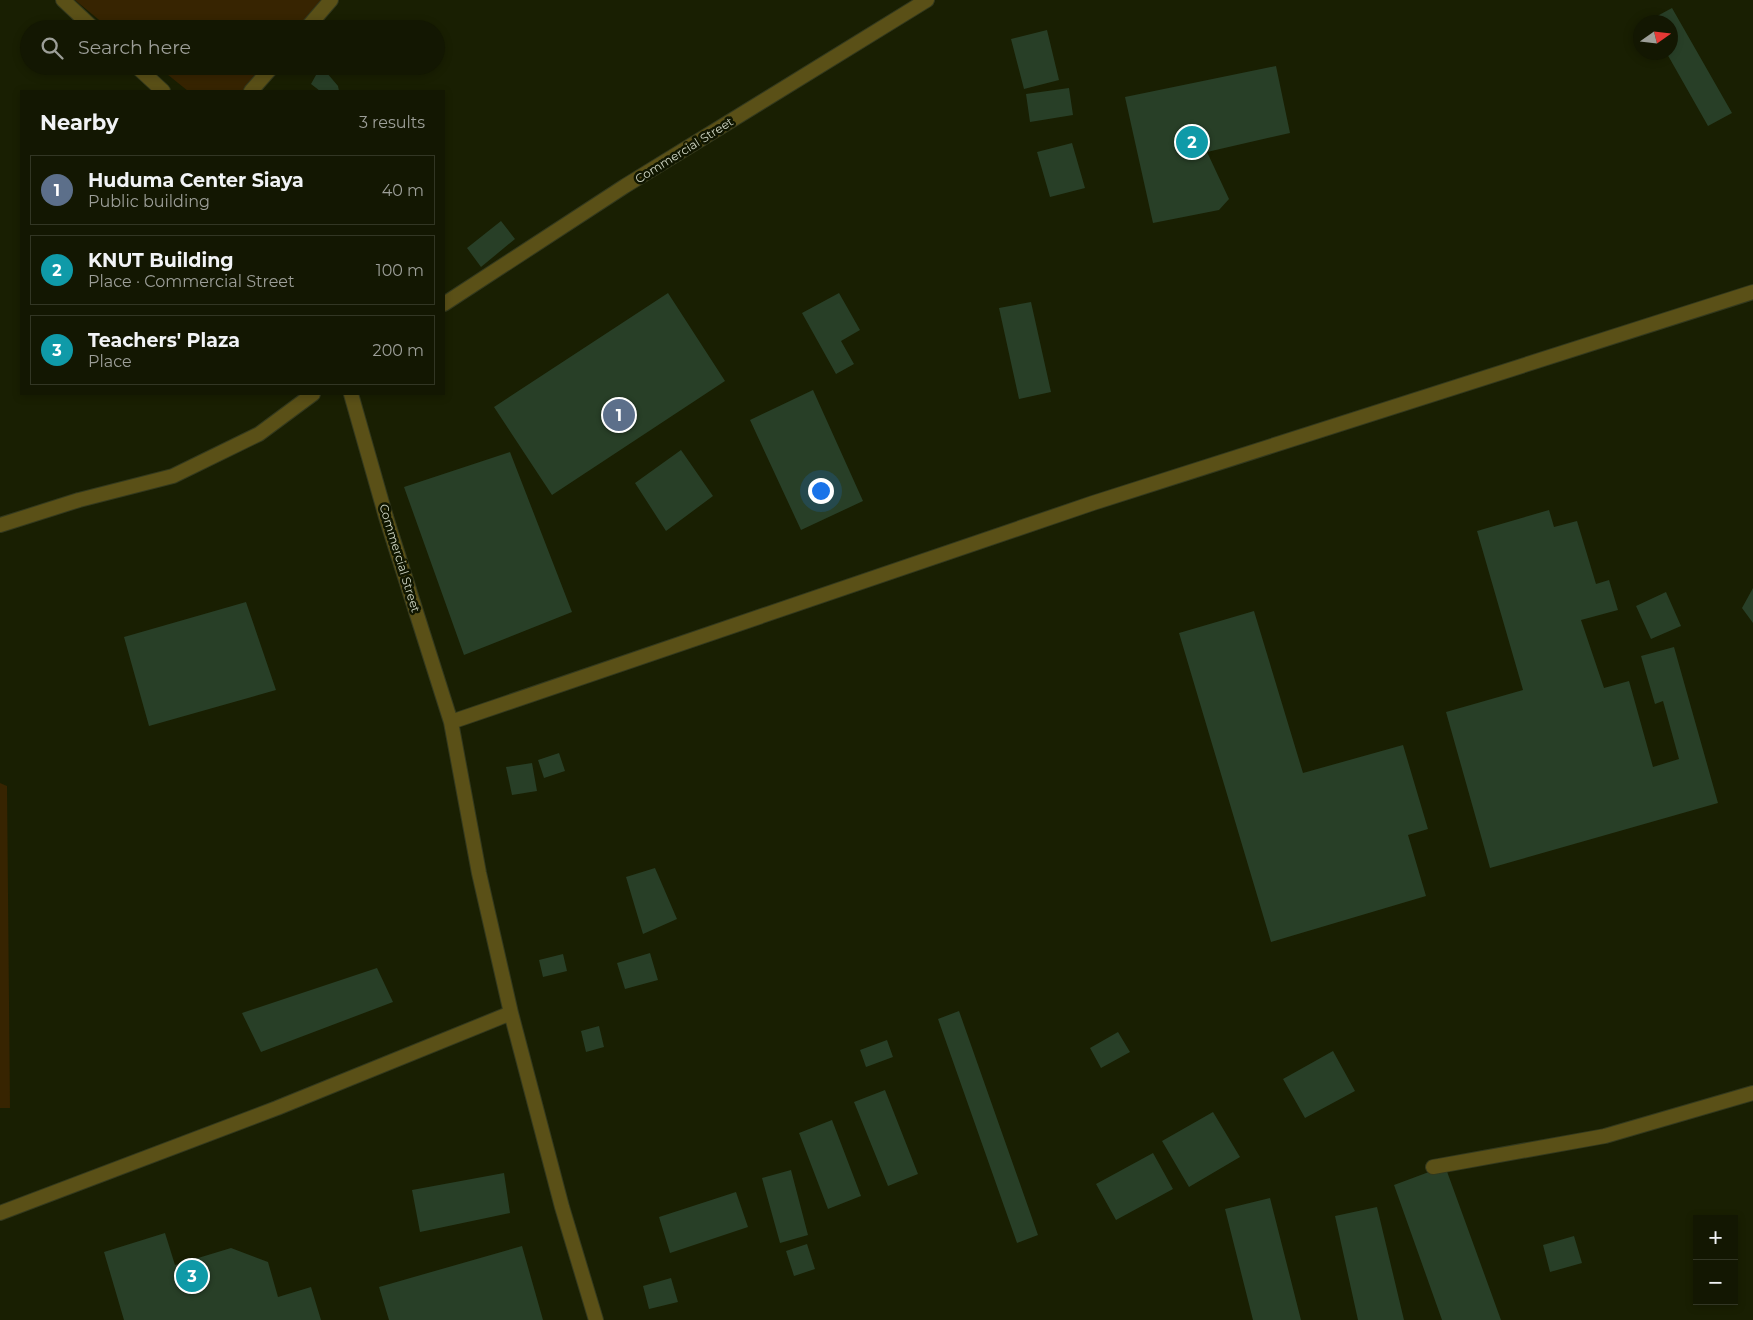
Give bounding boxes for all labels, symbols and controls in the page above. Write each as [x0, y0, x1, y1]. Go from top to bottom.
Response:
north arrow [1633, 15, 1678, 60]
search box [20, 20, 445, 75]
icon: search [38, 34, 66, 62]
text: Search here [78, 36, 191, 59]
text: Nearby [40, 110, 119, 135]
text: 3 results [359, 113, 425, 132]
street label: Commercial Street [632, 114, 736, 186]
pin: 2 [1176, 123, 1208, 161]
text: Huduma Center Siaya [88, 169, 304, 192]
text: 1 [54, 181, 60, 200]
text: 40 m [382, 181, 424, 200]
text: Public building [88, 192, 210, 211]
text: KNUT Building [88, 249, 234, 272]
text: 2 [52, 261, 62, 280]
text: 100 m [376, 261, 424, 280]
text: Place · Commercial Street [88, 272, 295, 291]
text: Teachers' Plaza [88, 329, 240, 352]
text: 3 [52, 341, 62, 360]
text: 200 m [373, 341, 424, 360]
text: Place [88, 352, 132, 371]
pin: 1 [603, 396, 635, 434]
your location [808, 478, 834, 504]
street label: Commercial Street [376, 502, 424, 614]
map controls [1693, 1215, 1738, 1305]
button: + [1693, 1215, 1738, 1260]
pin: 3 [176, 1257, 208, 1295]
button: − [1693, 1260, 1738, 1305]

